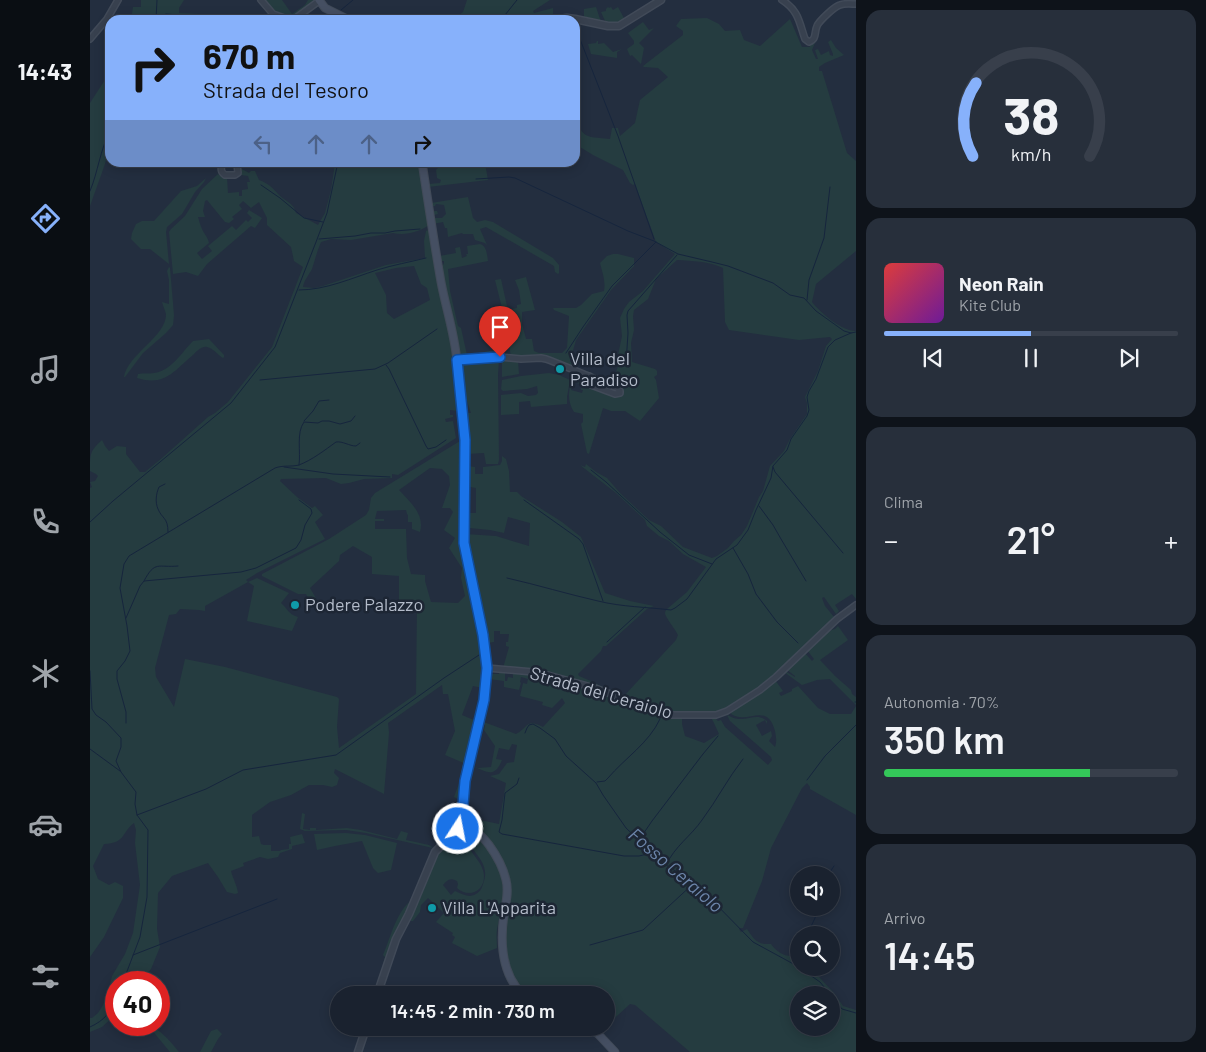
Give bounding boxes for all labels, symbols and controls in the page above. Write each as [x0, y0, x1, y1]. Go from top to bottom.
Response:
text: 670 m [203, 34, 295, 76]
icon: right [120, 35, 185, 100]
text: 14:43 [18, 58, 72, 84]
text: Strada del Tesoro [203, 76, 369, 102]
text: 38 [1003, 83, 1059, 145]
icon: left [249, 130, 277, 158]
icon: ahead [302, 130, 330, 158]
icon: ahead [355, 130, 383, 158]
icon: right [408, 130, 436, 158]
text: km/h [1011, 143, 1051, 165]
icon: directions [28, 201, 63, 236]
text: Neon Rain [959, 272, 1044, 295]
text: Kite Club [959, 295, 1021, 314]
pin [479, 306, 521, 357]
icon: arrive [486, 313, 514, 341]
icon: previous [919, 344, 947, 372]
icon: pause [1017, 344, 1045, 372]
icon: next [1115, 344, 1143, 372]
place label: Villa del Paradiso [570, 347, 638, 390]
icon: music [28, 352, 63, 387]
marker: Villa del Paradiso [554, 363, 566, 375]
text: Clima [884, 492, 923, 511]
icon: phone [28, 504, 63, 539]
text: 21° [1007, 516, 1055, 562]
text: − [884, 523, 898, 557]
text: + [1164, 523, 1178, 557]
place label: Podere Palazzo [305, 593, 423, 615]
marker: Podere Palazzo [289, 599, 301, 611]
icon: climate [28, 656, 63, 691]
street label: Strada del Ceraiolo [528, 661, 675, 723]
text: Autonomia · 70% [884, 692, 999, 711]
text: 350 km [884, 716, 1005, 762]
position arrow [431, 802, 483, 854]
icon: car [28, 807, 63, 842]
water label: Fosso Ceraiolo [624, 822, 728, 917]
map controls [790, 866, 840, 1036]
button: sound [790, 866, 840, 916]
place label: Villa L'Apparita [442, 896, 556, 918]
marker: Villa L'Apparita [426, 902, 438, 914]
text: Arrivo [884, 908, 926, 927]
button: search [790, 926, 840, 976]
text: 14:45 [884, 932, 976, 978]
icon: filters [28, 959, 63, 994]
speed limit sign: 40 [105, 971, 170, 1036]
button: layers [790, 986, 840, 1036]
text: 14:45 · 2 min · 730 m [390, 999, 555, 1022]

